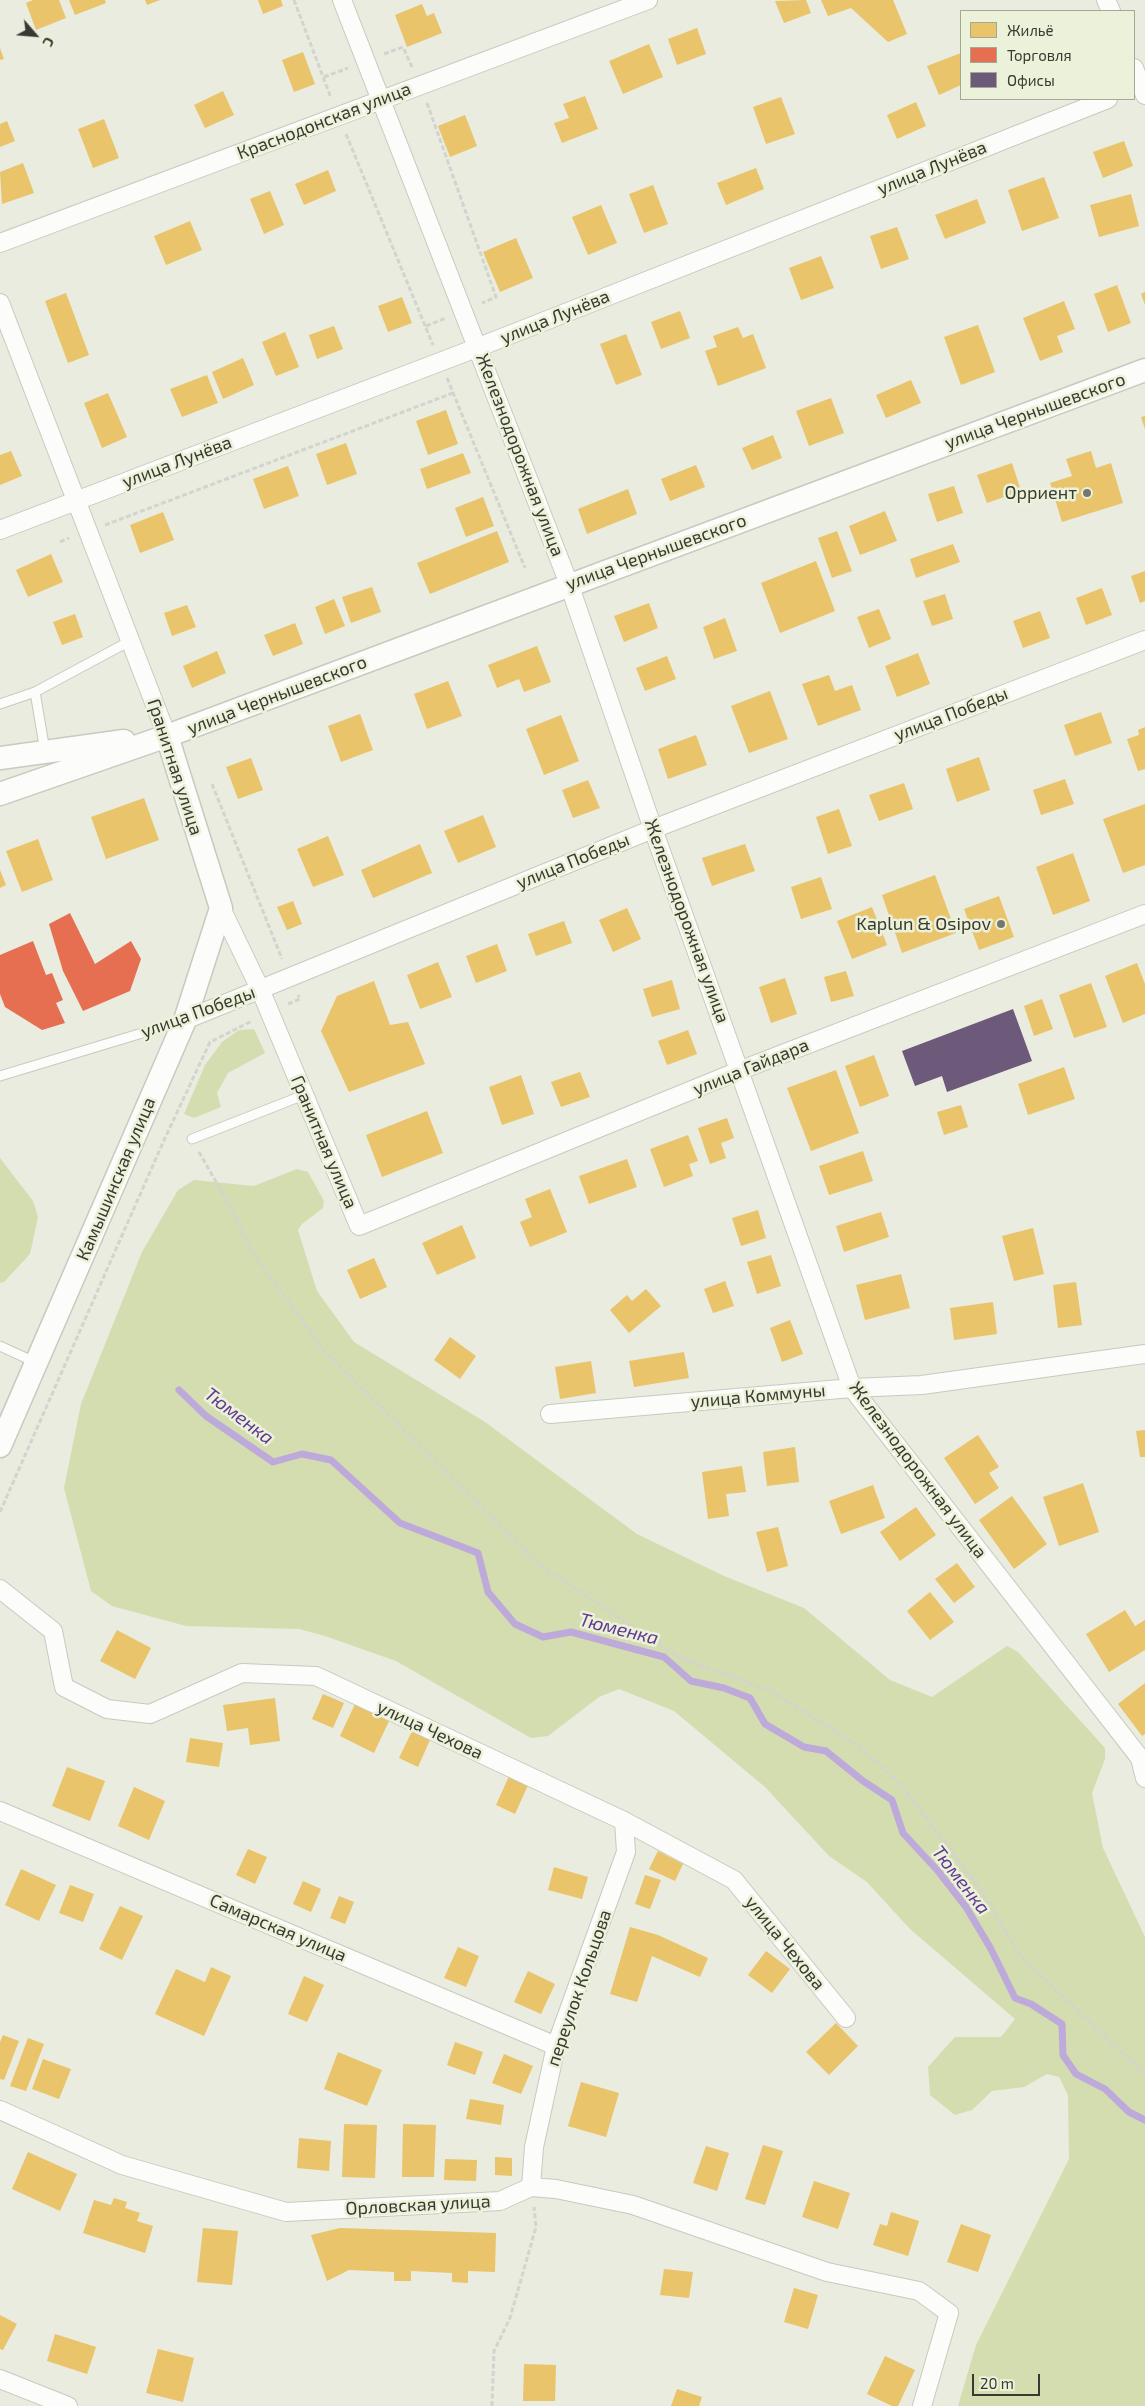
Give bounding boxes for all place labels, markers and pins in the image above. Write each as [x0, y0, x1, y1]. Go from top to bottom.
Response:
place label: Орриент [1004, 482, 1077, 504]
marker: Орриент [1081, 487, 1093, 499]
place label: Kaplun & Osipov [856, 913, 991, 935]
marker: Kaplun & Osipov [995, 918, 1007, 930]

